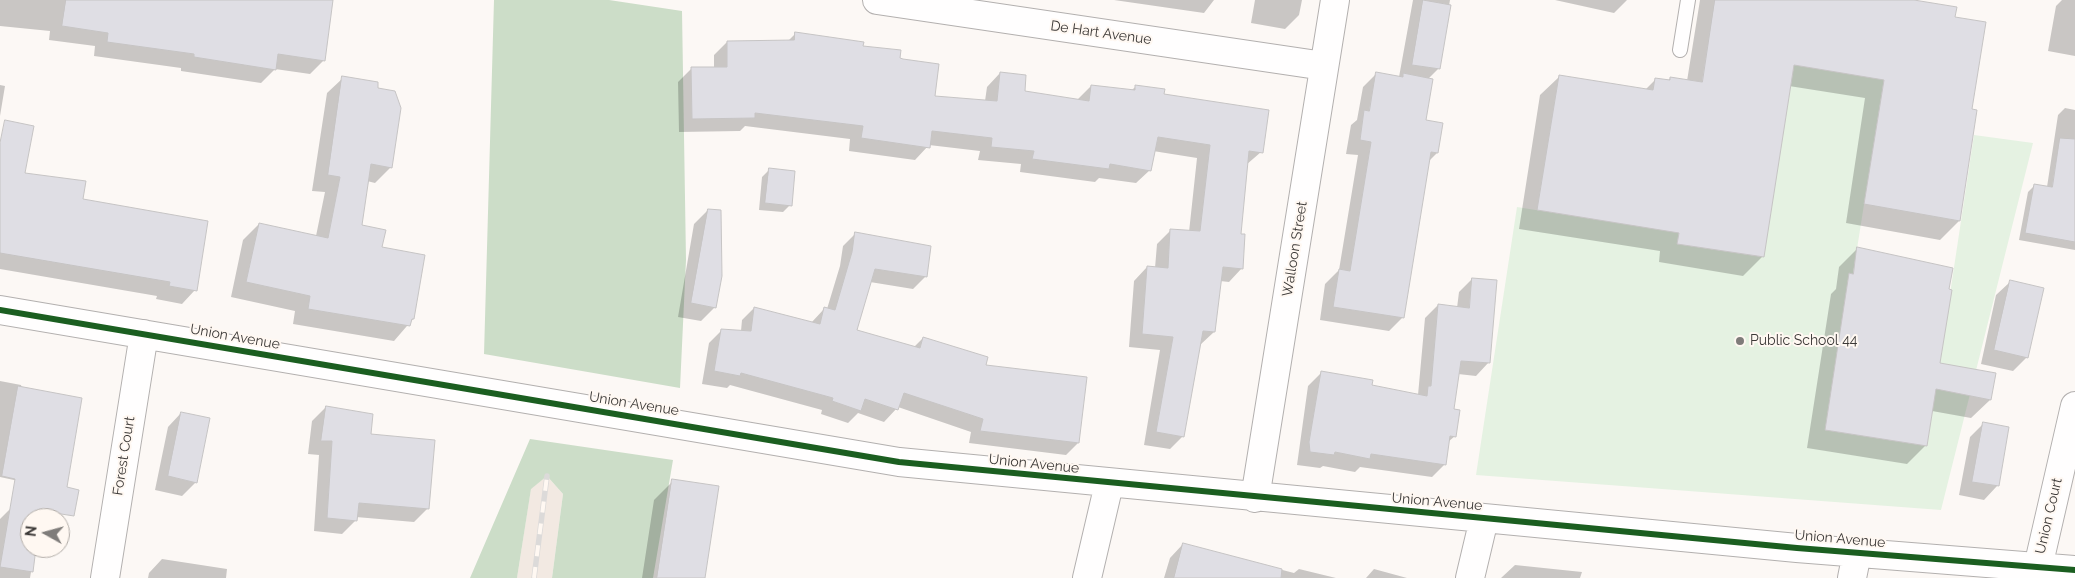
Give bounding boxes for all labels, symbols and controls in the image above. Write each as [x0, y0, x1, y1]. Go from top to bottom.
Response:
street label: De Hart Avenue [1049, 18, 1153, 48]
street label: Walloon Street [1279, 200, 1311, 298]
street label: Union Avenue [189, 321, 281, 353]
place label: Public School 44 [1750, 333, 1857, 349]
marker: Public School 44 [1734, 335, 1746, 347]
street label: Union Avenue [588, 389, 680, 419]
street label: Forest Court [109, 415, 139, 497]
street label: Union Avenue [988, 451, 1080, 477]
street label: Union Court [2032, 476, 2066, 556]
street label: Union Avenue [1391, 490, 1483, 514]
north arrow [20, 508, 70, 558]
text: N [23, 525, 40, 538]
street label: Union Avenue [1794, 527, 1886, 551]

